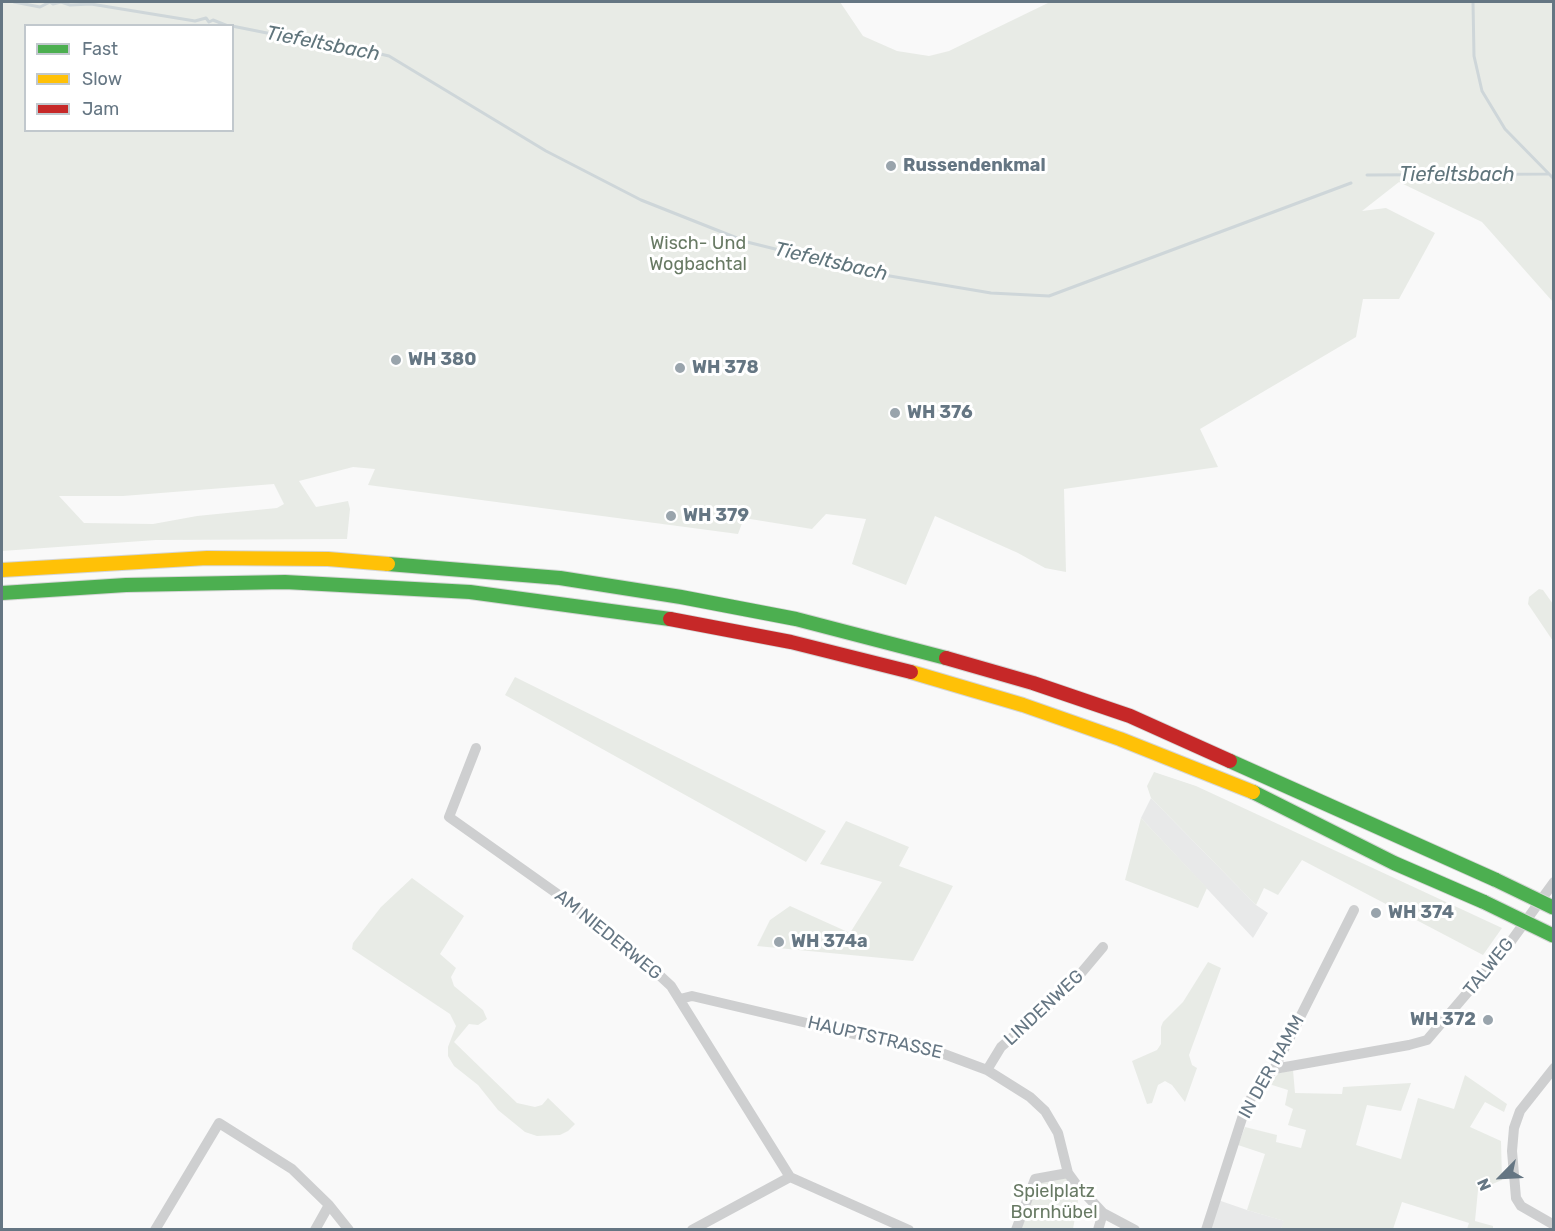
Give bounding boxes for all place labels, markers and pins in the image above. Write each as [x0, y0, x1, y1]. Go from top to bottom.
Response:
place label: Russendenkmal [903, 155, 1046, 177]
marker: Russendenkmal [884, 159, 898, 173]
place label: WH 380 [408, 349, 476, 371]
marker: WH 380 [389, 353, 403, 367]
place label: WH 378 [692, 357, 759, 379]
marker: WH 378 [673, 361, 687, 375]
place label: WH 376 [907, 402, 973, 424]
marker: WH 376 [888, 406, 902, 420]
place label: WH 379 [683, 505, 749, 527]
marker: WH 379 [664, 509, 678, 523]
place label: WH 374 [1388, 902, 1454, 924]
marker: WH 374 [1369, 906, 1383, 920]
place label: WH 374a [791, 931, 868, 953]
marker: WH 374a [772, 935, 786, 949]
place label: WH 372 [1410, 1009, 1476, 1031]
marker: WH 372 [1481, 1013, 1495, 1027]

